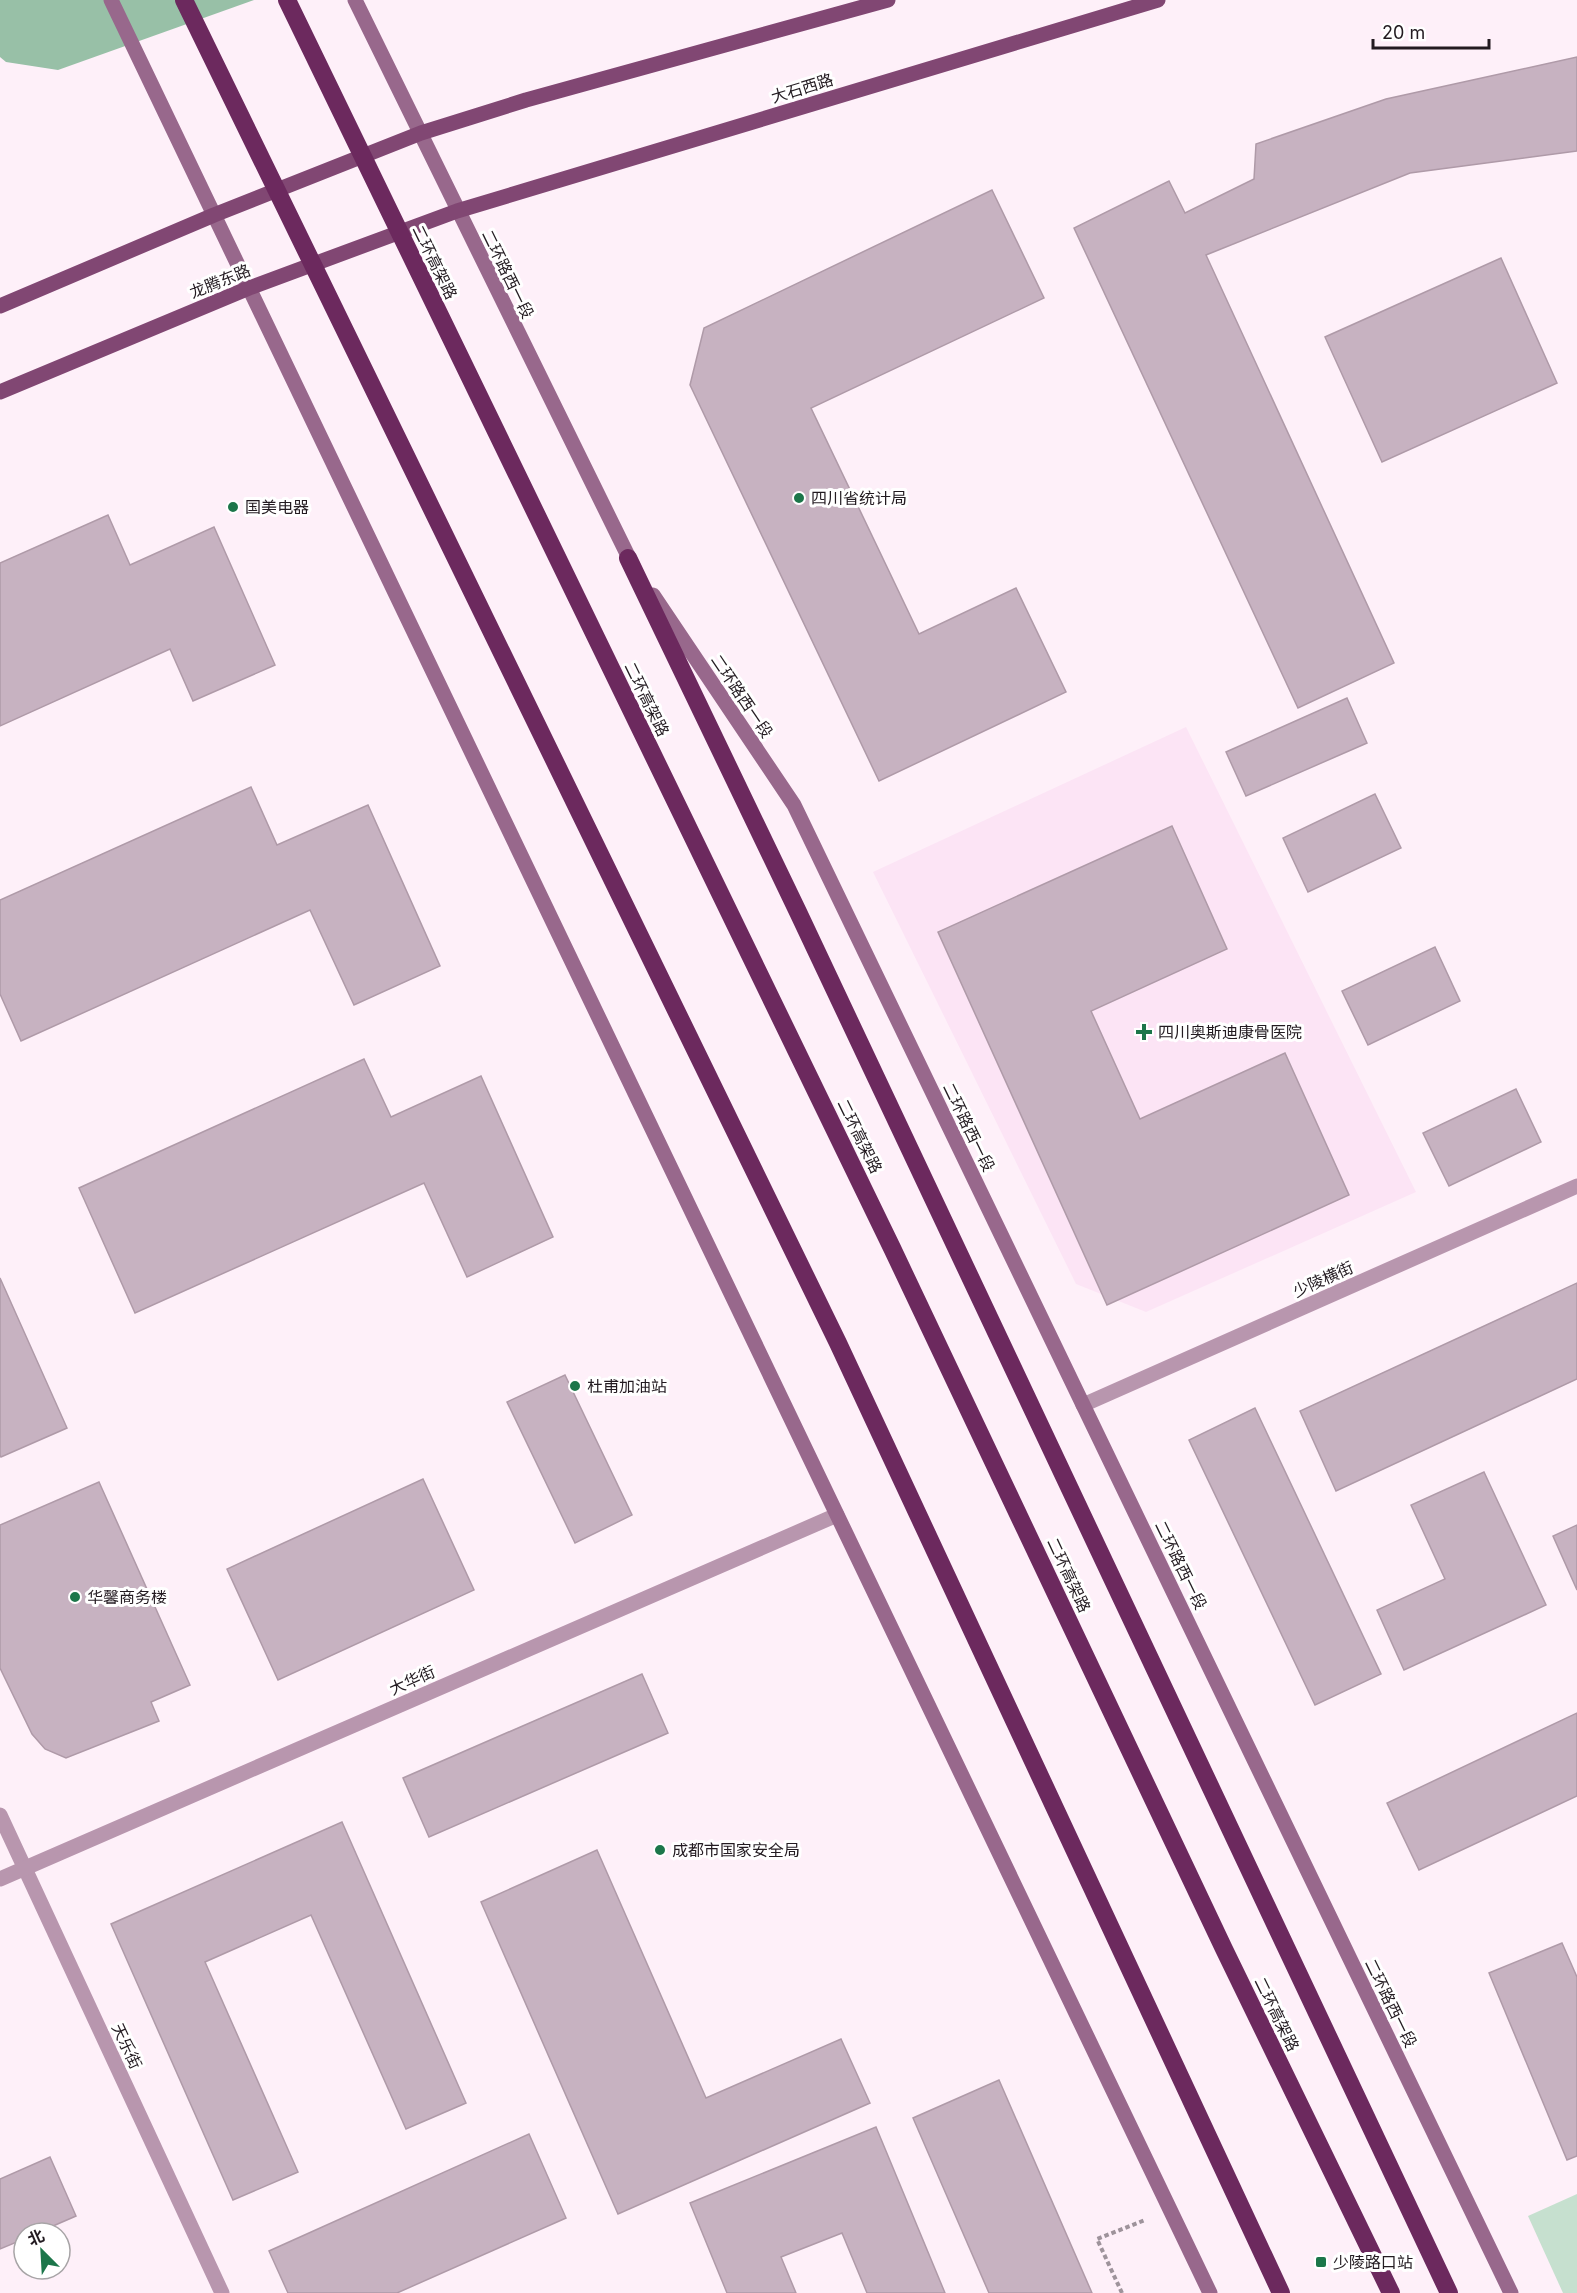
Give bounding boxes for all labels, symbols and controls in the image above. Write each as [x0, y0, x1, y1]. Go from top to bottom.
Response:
scale bar [1373, 12, 1488, 50]
text: 20 m [1382, 22, 1425, 43]
street label: 大石西路 [768, 69, 836, 107]
street label: 二环高架路 [408, 222, 462, 302]
street label: 二环路西一段 [478, 226, 538, 322]
street label: 龙腾东路 [187, 260, 253, 302]
place label: 四川省统计局 [811, 488, 907, 508]
marker: 四川省统计局 [792, 491, 806, 505]
place label: 国美电器 [245, 497, 309, 517]
marker: 国美电器 [226, 500, 240, 514]
street label: 二环路西一段 [707, 651, 777, 741]
street label: 二环高架路 [620, 659, 674, 739]
place label: 四川奥斯迪康骨医院 [1158, 1022, 1302, 1042]
marker: 四川奥斯迪康骨医院 [1135, 1023, 1153, 1041]
street label: 二环路西一段 [939, 1079, 999, 1175]
street label: 二环高架路 [833, 1096, 887, 1176]
street label: 少陵横街 [1290, 1257, 1356, 1301]
place label: 杜甫加油站 [587, 1376, 667, 1396]
marker: 杜甫加油站 [568, 1379, 582, 1393]
street label: 二环路西一段 [1151, 1517, 1211, 1613]
street label: 二环高架路 [1043, 1535, 1095, 1615]
place label: 华馨商务楼 [87, 1587, 167, 1607]
marker: 华馨商务楼 [68, 1590, 82, 1604]
street label: 大华街 [386, 1661, 438, 1699]
place label: 成都市国家安全局 [672, 1840, 800, 1860]
marker: 成都市国家安全局 [653, 1843, 667, 1857]
street label: 二环路西一段 [1361, 1955, 1421, 2051]
street label: 二环高架路 [1250, 1974, 1304, 2054]
street label: 天乐街 [108, 2020, 146, 2072]
north arrow [12, 2221, 72, 2281]
text: 北 [25, 2225, 47, 2250]
place label: 少陵路口站 [1333, 2252, 1413, 2272]
marker: 少陵路口站 [1314, 2255, 1328, 2269]

